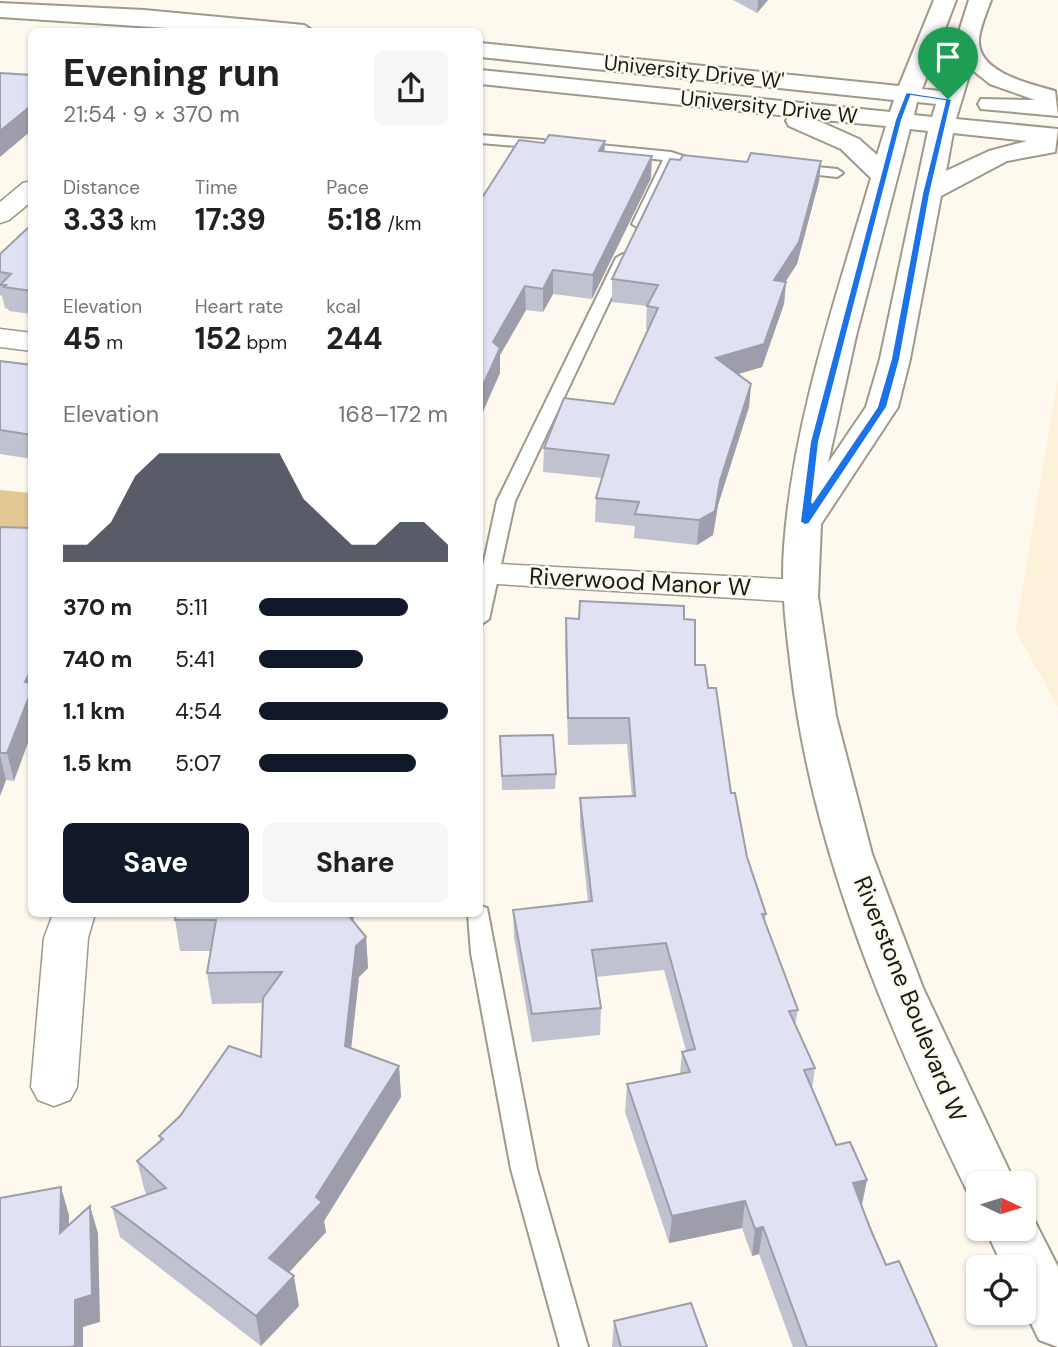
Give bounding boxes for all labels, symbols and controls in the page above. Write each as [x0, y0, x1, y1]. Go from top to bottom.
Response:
pin [918, 27, 978, 99]
icon: arrive [929, 38, 967, 76]
text: Evening run [63, 48, 280, 98]
street label: University Drive W' [602, 49, 786, 95]
button: share [374, 51, 448, 125]
street label: University Drive W [679, 84, 859, 130]
text: 21:54 · 9 × 370 m [63, 99, 240, 129]
text: Distance [63, 175, 140, 200]
text: Time [195, 175, 238, 200]
text: Pace [326, 175, 369, 200]
text: 3.33 [63, 200, 125, 239]
text: 17:39 [195, 200, 266, 239]
text: 5:18 [326, 200, 383, 239]
text: km [125, 211, 156, 236]
text: /km [383, 211, 422, 236]
text: Elevation [63, 294, 142, 319]
text: Heart rate [195, 294, 283, 319]
text: kcal [326, 294, 361, 319]
text: 45 [63, 319, 101, 358]
text: 152 [195, 319, 241, 358]
text: 244 [326, 319, 382, 358]
text: m [101, 330, 123, 355]
text: bpm [241, 330, 287, 355]
text: Elevation [63, 399, 159, 429]
text: 168–172 m [338, 399, 448, 429]
street label: Riverwood Manor W [528, 560, 752, 603]
text: 370 m [63, 592, 132, 622]
text: 5:11 [175, 592, 208, 622]
text: 740 m [63, 644, 132, 674]
text: 5:41 [175, 644, 215, 674]
text: 1.1 km [63, 696, 125, 726]
text: 4:54 [175, 696, 222, 726]
text: 1.5 km [63, 748, 132, 778]
text: 5:07 [175, 748, 221, 778]
button: Save [63, 823, 249, 903]
button: Share [263, 823, 448, 903]
street label: Riverstone Boulevard W [847, 871, 974, 1126]
north arrow [966, 1171, 1036, 1241]
map controls [966, 1171, 1036, 1325]
button: locate [966, 1255, 1036, 1325]

